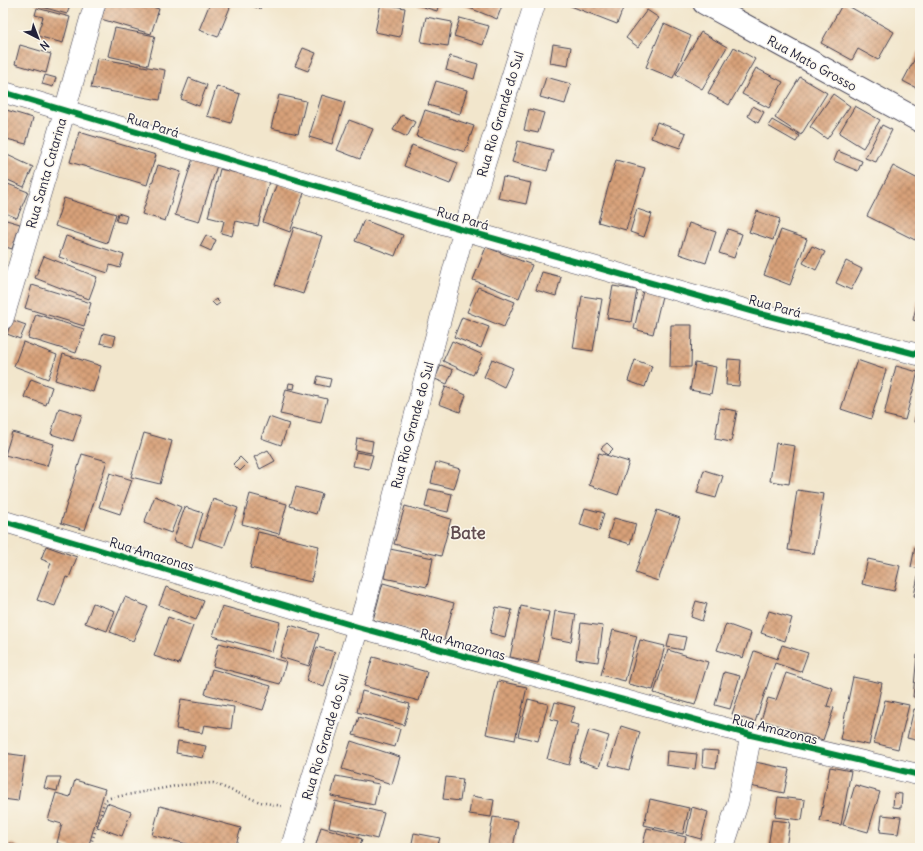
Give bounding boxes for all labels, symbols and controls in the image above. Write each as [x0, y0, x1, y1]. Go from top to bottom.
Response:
north arrow [18, 18, 58, 58]
street label: Rua Mato Grosso [764, 32, 860, 95]
text: N [37, 38, 52, 53]
street label: Rua Rio Grande do Sul [473, 49, 528, 179]
street label: Rua Pará [125, 109, 181, 141]
street label: Rua Santa Catarina [23, 116, 70, 230]
street label: Rua Pará [435, 203, 491, 234]
street label: Rua Pará [747, 291, 803, 322]
street label: Rua Rio Grande do Sul [387, 360, 438, 490]
district label: Bate [450, 522, 486, 544]
street label: Rua Amazonas [107, 534, 196, 575]
street label: Rua Amazonas [418, 625, 508, 664]
street label: Rua Rio Grande do Sul [298, 672, 353, 802]
street label: Rua Amazonas [730, 711, 820, 748]

